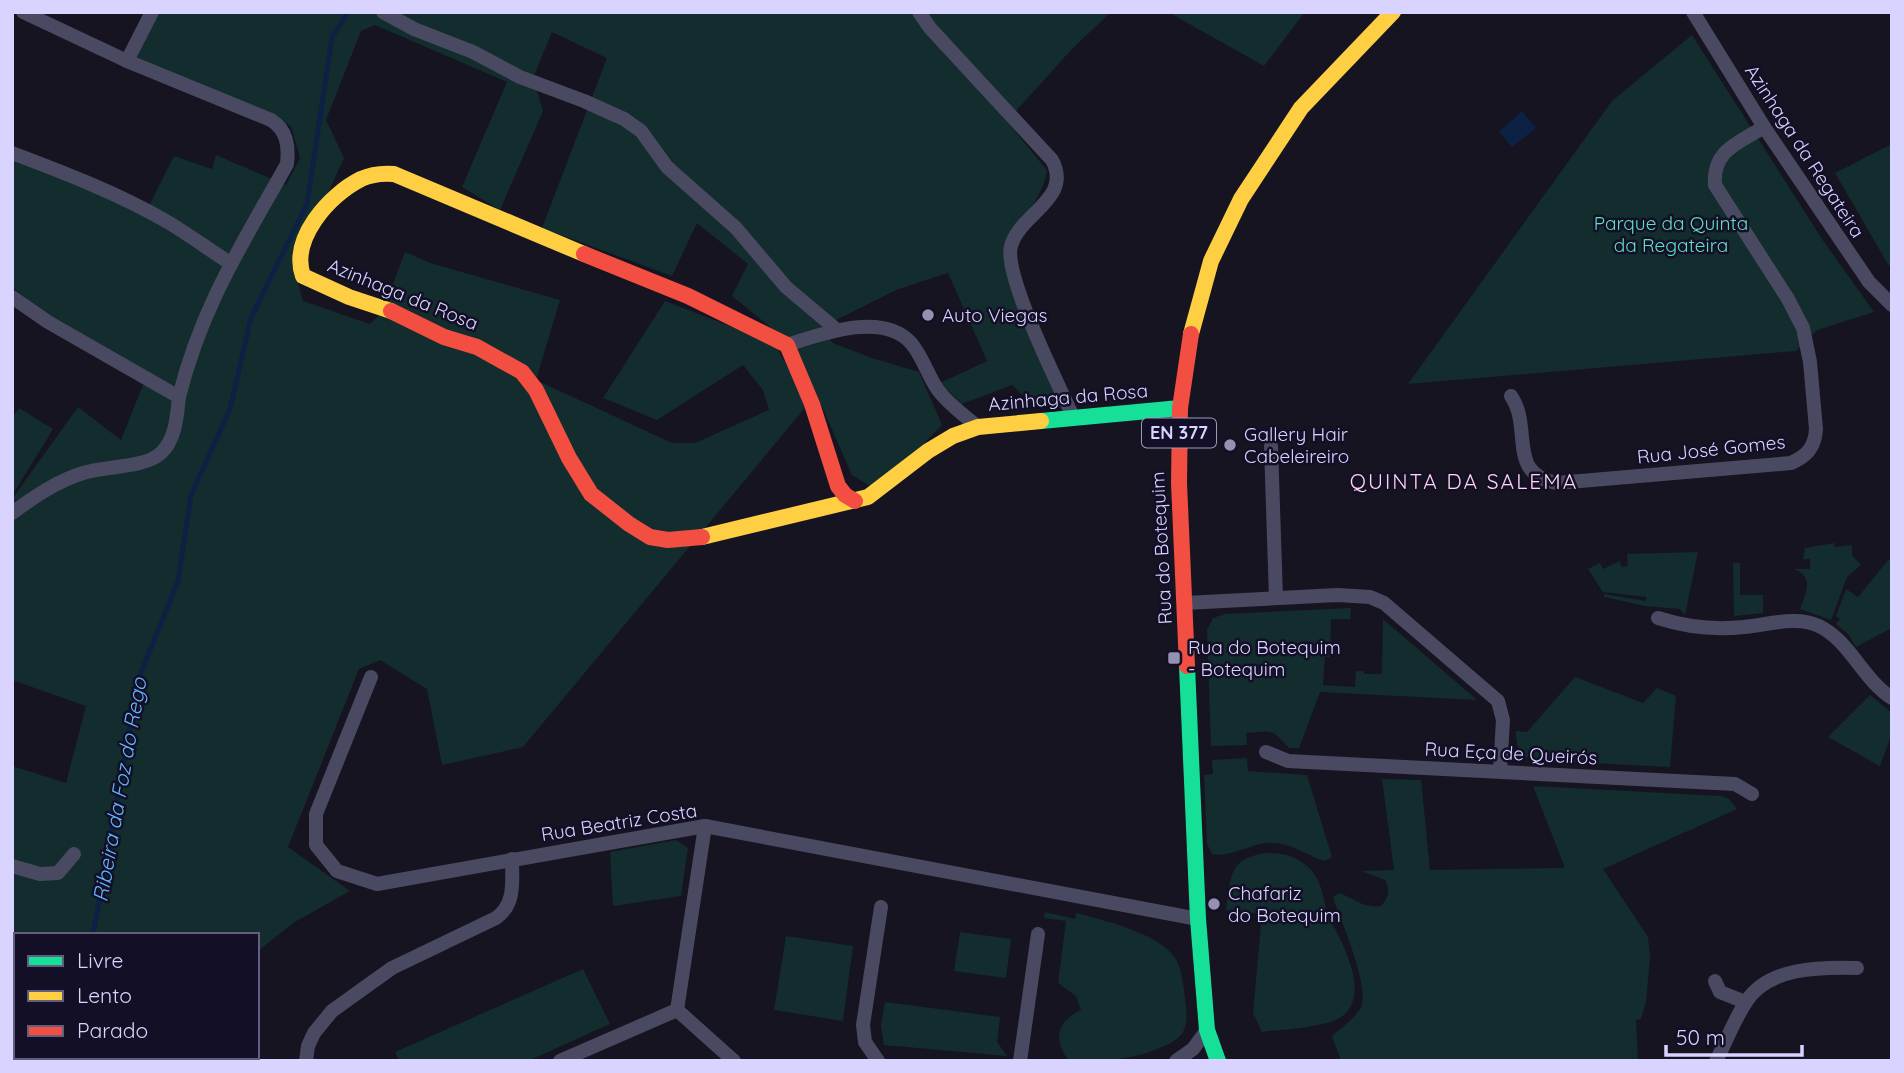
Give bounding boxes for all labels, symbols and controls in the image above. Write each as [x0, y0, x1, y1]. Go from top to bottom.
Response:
street label: Azinhaga da Regateira [1740, 60, 1870, 242]
park label: Parque da Quinta da Regateira [1594, 211, 1748, 257]
street label: Azinhaga da Rosa [324, 253, 482, 335]
place label: Auto Viegas [942, 303, 1048, 327]
marker: Auto Viegas [920, 307, 936, 323]
street label: Azinhaga da Rosa [987, 378, 1149, 416]
road number: EN 377 [1142, 418, 1216, 447]
place label: Gallery Hair Cabeleireiro [1244, 422, 1349, 468]
street label: Rua José Gomes [1636, 429, 1786, 469]
marker: Gallery Hair Cabeleireiro [1222, 437, 1238, 453]
district label: QUINTA DA SALEMA [1350, 468, 1578, 494]
street label: Rua do Botequim [1145, 471, 1177, 625]
place label: Rua do Botequim - Botequim [1188, 635, 1341, 681]
marker: Rua do Botequim - Botequim [1166, 650, 1182, 666]
water label: Ribeira da Foz do Rego [86, 674, 152, 904]
street label: Rua Eça de Queirós [1424, 736, 1598, 770]
street label: Rua Beatriz Costa [539, 798, 699, 846]
place label: Chafariz do Botequim [1228, 881, 1341, 927]
marker: Chafariz do Botequim [1206, 896, 1222, 912]
legend [14, 933, 259, 1059]
text: Livre [77, 947, 123, 973]
text: Lento [77, 982, 132, 1008]
scale bar [1666, 1014, 1802, 1058]
text: Parado [77, 1017, 148, 1043]
text: 50 m [1676, 1024, 1725, 1050]

